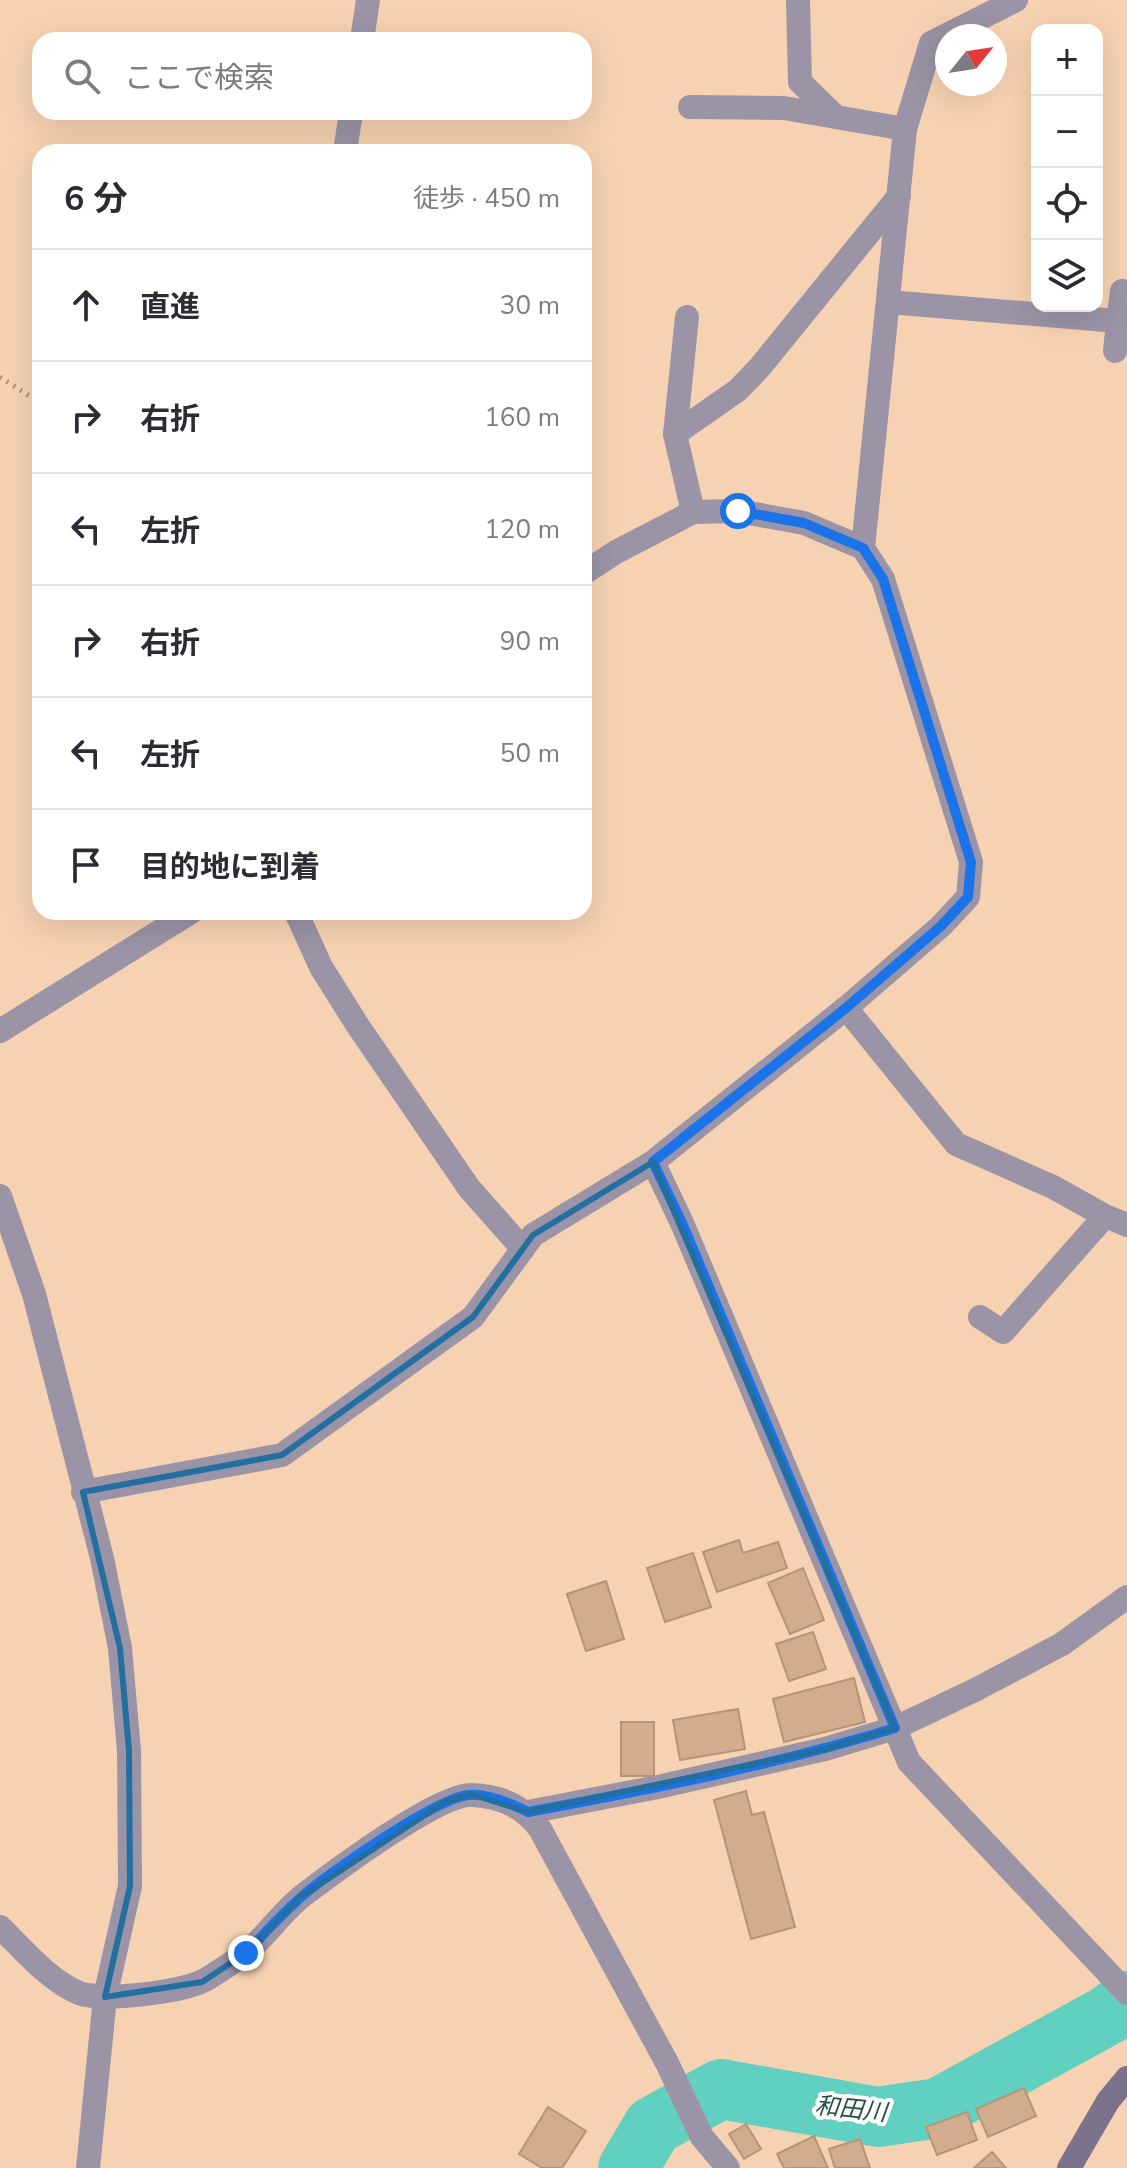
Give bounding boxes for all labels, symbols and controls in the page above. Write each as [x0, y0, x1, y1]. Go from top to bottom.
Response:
north arrow [935, 24, 1007, 96]
map controls [1031, 24, 1103, 312]
button: + [1031, 24, 1103, 96]
search box [32, 32, 592, 120]
icon: search [60, 54, 104, 98]
text: ここで検索 [124, 58, 274, 99]
button: − [1031, 96, 1103, 168]
button: locate [1031, 168, 1103, 240]
text: 6 分 [64, 176, 128, 222]
text: 徒歩 · 450 m [413, 181, 560, 216]
button: layers [1031, 240, 1103, 312]
icon: ahead [64, 283, 108, 327]
text: 直進 [140, 287, 200, 328]
text: 30 m [500, 288, 560, 323]
icon: right [64, 395, 108, 439]
text: 右折 [140, 399, 200, 440]
text: 160 m [484, 400, 560, 435]
route start [720, 493, 756, 529]
icon: left [64, 507, 108, 551]
text: 左折 [140, 511, 200, 552]
text: 120 m [484, 512, 560, 547]
icon: right [64, 619, 108, 663]
text: 右折 [140, 623, 200, 664]
text: 90 m [500, 624, 560, 659]
icon: left [64, 731, 108, 775]
text: 左折 [140, 735, 200, 776]
text: 50 m [500, 736, 560, 771]
icon: arrive [64, 843, 108, 887]
text: 目的地に到着 [140, 847, 320, 888]
route end [228, 1935, 264, 1971]
water label: 和田川 [814, 2089, 891, 2129]

